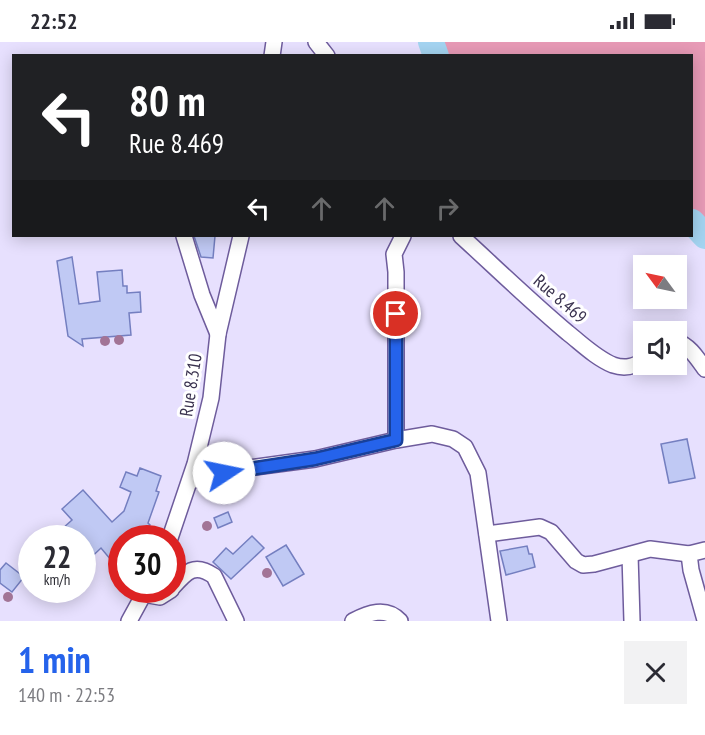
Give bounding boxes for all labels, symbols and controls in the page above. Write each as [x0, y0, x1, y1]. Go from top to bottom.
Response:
text: 22:52 [30, 7, 78, 35]
text: 80 m [129, 73, 206, 128]
icon: left [30, 78, 108, 156]
text: Rue 8.469 [129, 126, 224, 160]
icon: left [242, 192, 275, 225]
icon: ahead [305, 192, 338, 225]
icon: ahead [368, 192, 401, 225]
icon: right [431, 192, 464, 225]
north arrow [633, 255, 687, 309]
map controls [633, 255, 687, 375]
street label: Rue 8.469 [529, 269, 592, 328]
pin [370, 288, 421, 339]
icon: arrive [379, 297, 412, 330]
button: sound [633, 321, 687, 375]
street label: Rue 8.310 [174, 352, 207, 418]
position arrow [192, 441, 256, 505]
speed limit sign: 30 [108, 525, 186, 603]
text: 22 [43, 537, 71, 576]
text: km/h [44, 570, 70, 589]
text: 1 min [18, 636, 91, 683]
button: close [624, 641, 687, 704]
text: 140 m · 22:53 [18, 682, 115, 708]

